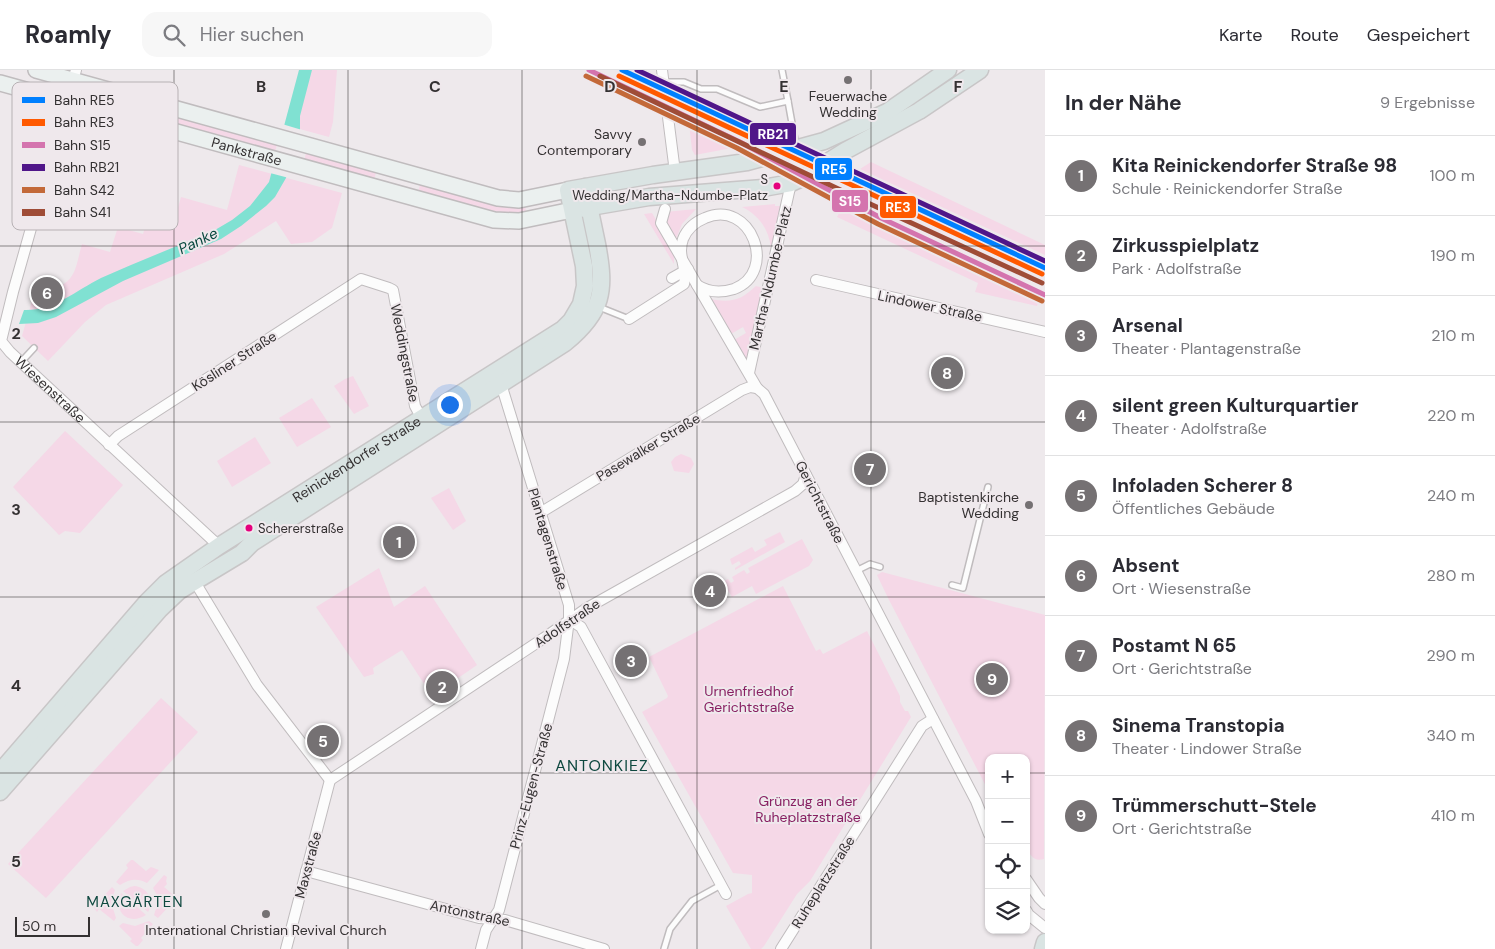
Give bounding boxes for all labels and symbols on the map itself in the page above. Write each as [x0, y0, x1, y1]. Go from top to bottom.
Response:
marker: Feuerwache Wedding [842, 74, 854, 86]
text: B [256, 76, 266, 97]
text: C [429, 76, 441, 97]
text: D [604, 76, 616, 97]
text: E [779, 76, 789, 97]
text: F [954, 76, 963, 97]
legend [12, 82, 178, 230]
place label: Feuerwache Wedding [809, 87, 887, 121]
text: Bahn RE5 [54, 91, 115, 109]
text: Bahn RE3 [54, 113, 114, 131]
line badge: RB21 [749, 122, 797, 146]
place label: Savvy Contemporary [537, 125, 632, 159]
text: RB21 [758, 125, 788, 143]
street label: Pankstraße [209, 133, 284, 170]
text: Bahn S15 [54, 136, 111, 154]
marker: Savvy Contemporary [636, 136, 648, 148]
line badge: RE5 [814, 157, 853, 181]
text: Bahn RB21 [54, 158, 119, 176]
text: RE5 [821, 160, 847, 178]
place label: S Wedding/Martha-Ndumbe-Platz [572, 171, 768, 204]
text: Bahn S42 [54, 181, 115, 199]
marker: S Wedding/Martha-Ndumbe-Platz [772, 181, 782, 191]
line badge: S15 [831, 189, 869, 213]
text: S15 [839, 192, 861, 210]
line badge: RE3 [879, 195, 917, 219]
text: RE3 [885, 198, 911, 216]
text: Bahn S41 [54, 203, 111, 221]
street label: Martha-Ndumbe-Platz [745, 204, 795, 352]
water label: Panke [175, 223, 221, 259]
pin: 6 [31, 274, 63, 312]
street label: Lindower Straße [876, 286, 984, 326]
street label: Weddingstraße [387, 302, 423, 404]
text: 2 [11, 323, 21, 344]
street label: Kösliner Straße [188, 327, 280, 395]
street label: Wiesenstraße [11, 352, 89, 427]
pin: 8 [931, 354, 963, 392]
your location [437, 392, 463, 418]
street label: Pasewalker Straße [593, 409, 703, 485]
street label: Reinickendorfer Straße [289, 412, 424, 506]
pin: 7 [854, 450, 886, 488]
street label: Gerichtstraße [791, 458, 849, 547]
street label: Plantagenstraße [524, 486, 572, 592]
place label: Baptistenkirche Wedding [918, 488, 1019, 522]
text: 3 [11, 499, 21, 520]
marker: Baptistenkirche Wedding [1023, 499, 1035, 511]
place label: Schererstraße [258, 520, 344, 537]
marker: Schererstraße [244, 523, 254, 533]
pin: 1 [383, 523, 415, 561]
pin: 4 [694, 572, 726, 610]
street label: Adolfstraße [531, 594, 603, 652]
pin: 3 [615, 642, 647, 680]
pin: 9 [976, 660, 1008, 698]
pin: 2 [426, 668, 458, 706]
text: 4 [11, 675, 21, 696]
park label: Urnenfriedhof Gerichtstraße [704, 682, 794, 716]
street label: Prinz-Eugen-Straße [506, 721, 556, 851]
pin: 5 [307, 722, 339, 760]
district label: ANTONKIEZ [555, 755, 649, 776]
park label: Grünzug an der Ruheplatzstraße [755, 792, 861, 826]
street label: Maxstraße [290, 830, 326, 900]
street label: Ruheplatzstraße [787, 832, 859, 932]
text: 5 [11, 851, 21, 872]
district label: MAXGÄRTEN [86, 892, 184, 912]
street label: Antonstraße [429, 896, 512, 930]
marker: International Christian Revival Church [260, 908, 272, 920]
scale bar [15, 914, 90, 937]
place label: International Christian Revival Church [145, 921, 387, 939]

